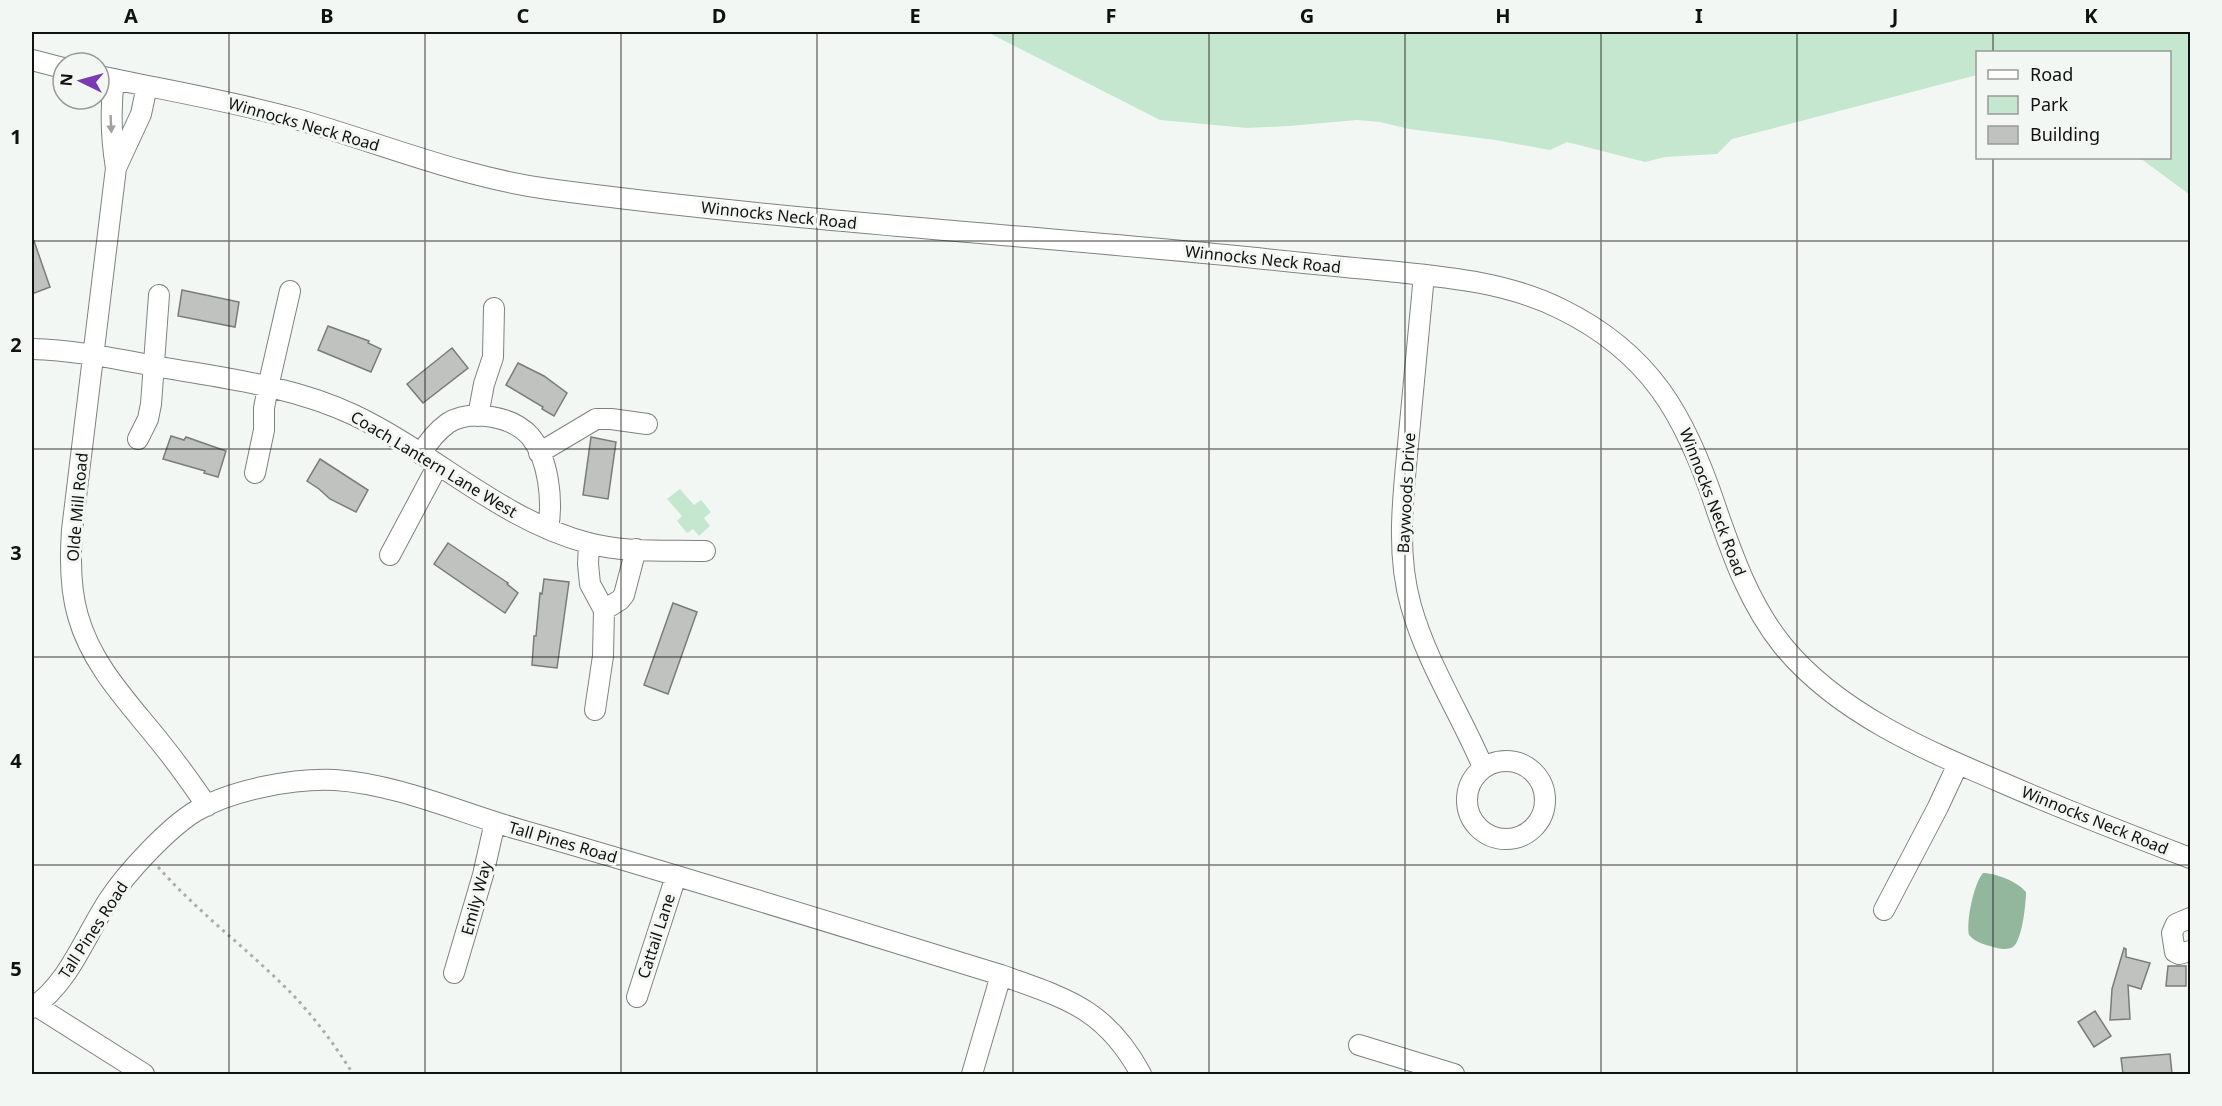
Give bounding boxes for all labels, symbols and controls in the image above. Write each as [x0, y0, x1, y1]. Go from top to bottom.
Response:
text: A [124, 2, 138, 29]
text: B [320, 2, 334, 29]
text: C [517, 2, 530, 29]
text: D [712, 2, 726, 29]
text: E [909, 2, 921, 29]
text: F [1106, 2, 1116, 29]
text: G [1300, 2, 1314, 29]
text: H [1495, 2, 1511, 29]
text: I [1695, 2, 1703, 29]
text: J [1890, 2, 1898, 29]
text: K [2084, 2, 2098, 29]
north arrow [51, 51, 111, 111]
legend [1976, 51, 2171, 159]
text: Road [2030, 62, 2073, 86]
text: N [55, 72, 78, 87]
street label: Winnocks Neck Road [226, 92, 382, 156]
text: Park [2030, 92, 2068, 116]
one-way arrow [106, 114, 115, 133]
text: Building [2030, 122, 2100, 146]
text: 1 [10, 123, 22, 150]
street label: Winnocks Neck Road [700, 196, 858, 234]
street label: Winnocks Neck Road [1184, 240, 1342, 278]
text: 2 [10, 331, 22, 358]
street label: Coach Lantern Lane West [347, 405, 522, 523]
street label: Winnocks Neck Road [1675, 425, 1751, 579]
street label: Baywoods Drive [1392, 432, 1420, 554]
street label: Olde Mill Road [61, 452, 93, 562]
text: 3 [10, 539, 22, 566]
text: 4 [10, 747, 22, 774]
street label: Winnocks Neck Road [2018, 780, 2172, 860]
street label: Tall Pines Road [506, 816, 620, 868]
street label: Emily Way [456, 858, 497, 938]
street label: Tall Pines Road [53, 877, 133, 983]
street label: Cattail Lane [632, 891, 680, 981]
text: 5 [10, 955, 22, 982]

